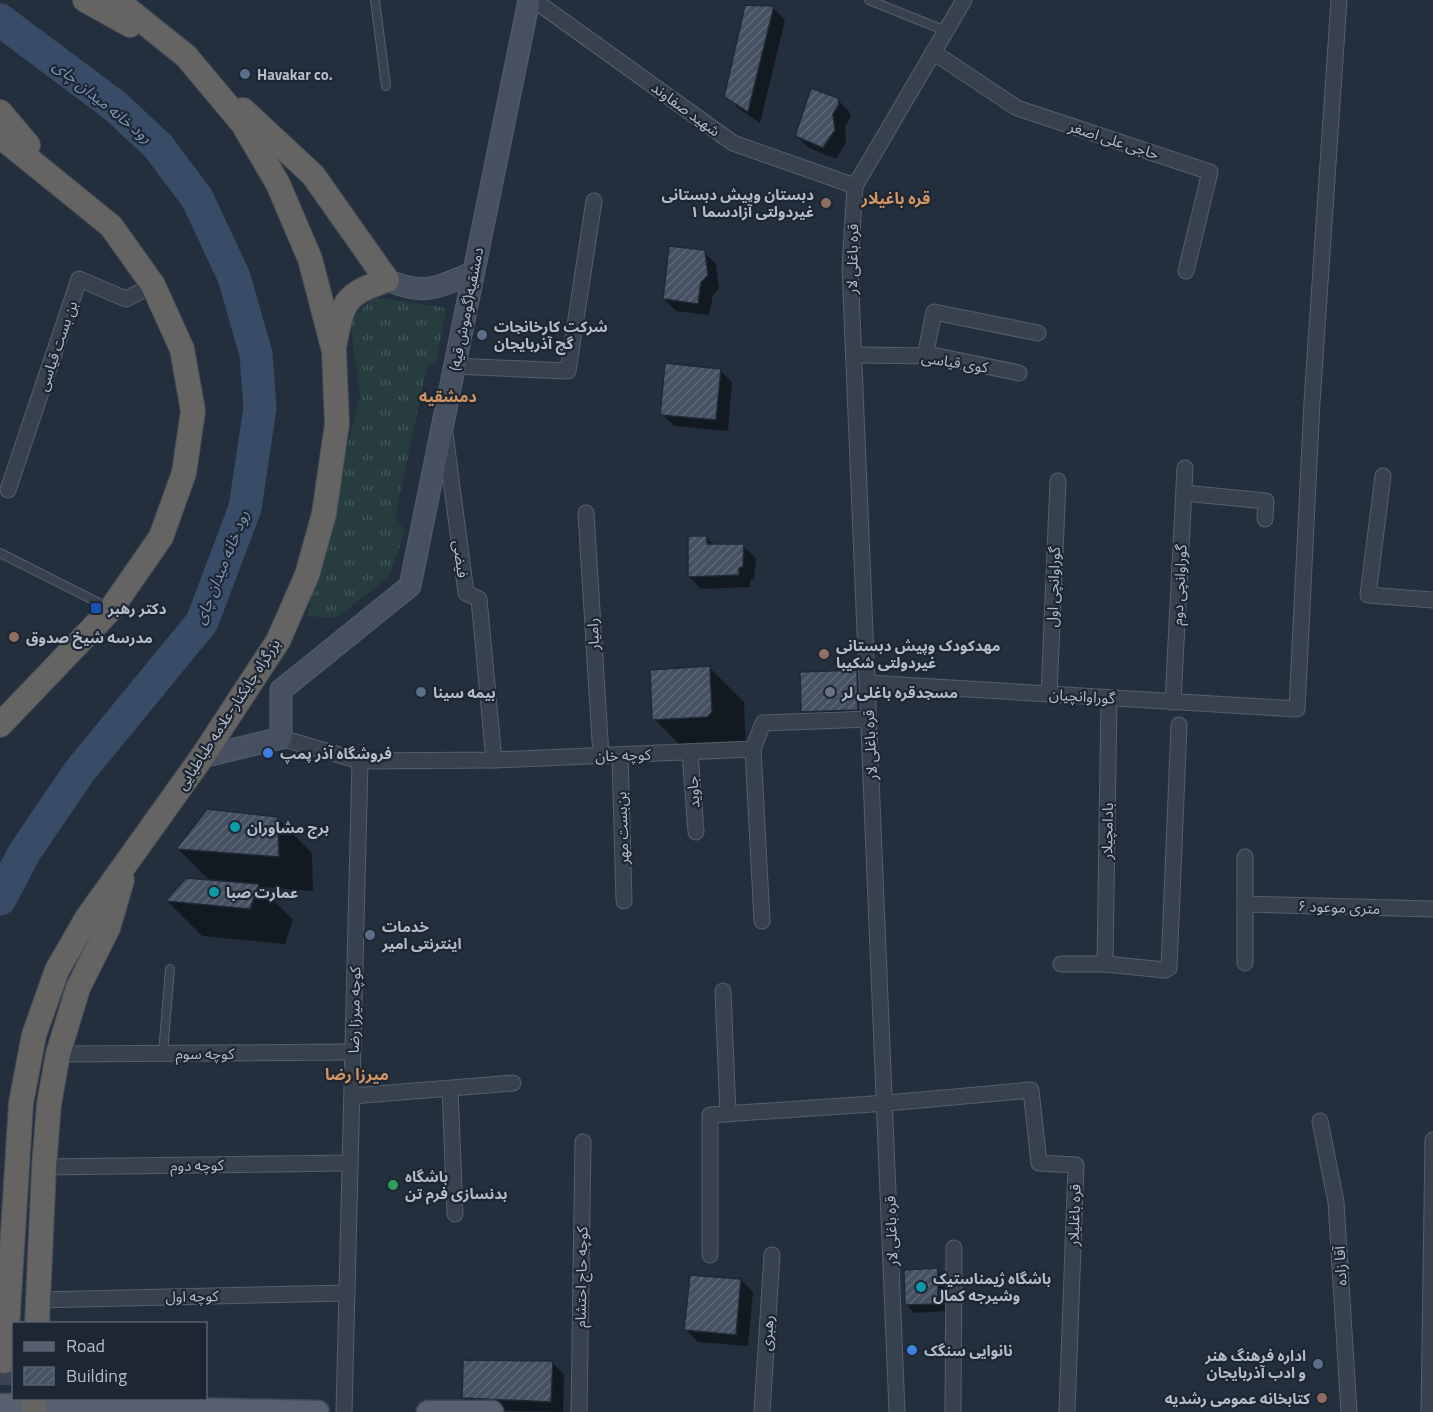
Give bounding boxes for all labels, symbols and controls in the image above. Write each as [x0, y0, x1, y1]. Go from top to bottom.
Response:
water label: رود خانه میدان چای [48, 54, 158, 149]
place label: Havakar co. [257, 63, 333, 86]
marker: Havakar co. [238, 67, 252, 81]
street label: شهید صفاوند [647, 76, 725, 142]
street label: حاجی علی اصغر [1065, 114, 1162, 165]
place label: دبستان وپیش دبستانی غیردولتی آزادسما ۱ [662, 183, 814, 223]
district label: قره باغیلار [861, 186, 930, 210]
marker: دبستان وپیش دبستانی غیردولتی آزادسما ۱ [819, 196, 833, 210]
street label: قره باغلی لار [840, 223, 864, 295]
street label: دمشقیه(گوموش قیه) [443, 245, 489, 373]
street label: بن بست قیاسی [31, 298, 83, 394]
place label: شرکت کارخانجات گچ آذربایجان [494, 315, 608, 355]
marker: شرکت کارخانجات گچ آذربایجان [475, 328, 489, 342]
street label: کوی قیاسی [920, 345, 991, 379]
district label: دمشقیه [419, 384, 477, 408]
water label: رود خانه میدان چای [187, 506, 255, 628]
street label: فیضی [447, 539, 475, 579]
street label: گوراوانچی دوم [1165, 543, 1193, 626]
street label: گوراوانچی اول [1040, 545, 1066, 628]
place label: دکتر رهبر [107, 597, 167, 620]
marker: دکتر رهبر [89, 601, 103, 615]
street label: رامیار [581, 617, 605, 652]
place label: مدرسه شیخ صدوق [26, 626, 153, 649]
marker: مدرسه شیخ صدوق [7, 630, 21, 644]
street label: بزرگراه چایکنار-علامه طباطبایی [170, 634, 286, 794]
place label: مهدکودک وپیش دبستانی غیردولتی شکیبا [836, 634, 1001, 674]
marker: مهدکودک وپیش دبستانی غیردولتی شکیبا [817, 647, 831, 661]
place label: بیمه سینا [433, 681, 496, 704]
place label: مسجدقره باغلی لر [841, 681, 958, 704]
street label: گوراوانچیان [1048, 682, 1117, 710]
marker: بیمه سینا [414, 685, 428, 699]
marker: مسجدقره باغلی لر [823, 685, 837, 699]
street label: قره باغلی لار [857, 709, 883, 782]
place label: فروشگاه آذر پمپ [280, 742, 392, 765]
street label: کوچه خان [595, 742, 652, 767]
marker: فروشگاه آذر پمپ [261, 746, 275, 760]
street label: جاوید [680, 775, 706, 809]
street label: بن‌بست مهر [609, 791, 635, 866]
street label: بادامچیلار [1095, 802, 1119, 861]
place label: برج مشاوران [247, 816, 329, 839]
marker: برج مشاوران [228, 820, 242, 834]
place label: عمارت صبا [226, 881, 298, 904]
marker: عمارت صبا [207, 885, 221, 899]
street label: ۶ متری موعود [1297, 894, 1381, 920]
place label: خدمات اینترنتی امیر [381, 915, 462, 955]
marker: خدمات اینترنتی امیر [363, 928, 377, 942]
street label: کوچه میرزا رضا [342, 965, 366, 1054]
street label: کوچه سوم [176, 1042, 235, 1065]
district label: میرزا رضا [325, 1062, 389, 1086]
street label: کوچه دوم [170, 1153, 225, 1177]
place label: باشگاه بدنسازی فرم تن [405, 1165, 508, 1205]
marker: باشگاه بدنسازی فرم تن [386, 1178, 400, 1192]
street label: قره باغلیلار [1061, 1183, 1087, 1247]
street label: قره باغلی لار [878, 1195, 904, 1268]
street label: کوچه حاج احتشام [569, 1225, 594, 1328]
street label: آقا زاده [1327, 1245, 1353, 1286]
place label: باشگاه ژیمناستیک وشیرجه کمال [933, 1267, 1051, 1307]
marker: باشگاه ژیمناستیک وشیرجه کمال [914, 1280, 928, 1294]
street label: کوچه اول [165, 1284, 220, 1308]
street label: رهبری [754, 1314, 780, 1352]
legend [12, 1322, 207, 1400]
text: Road [66, 1332, 105, 1359]
place label: نانوایی سنگک [924, 1339, 1013, 1362]
marker: نانوایی سنگک [905, 1343, 919, 1357]
place label: اداره فرهنگ هنر و ادب آذربایجان [1204, 1344, 1306, 1384]
marker: اداره فرهنگ هنر و ادب آذربایجان [1311, 1357, 1325, 1371]
text: Building [66, 1362, 127, 1389]
place label: کتابخانه عمومی رشدیه [1165, 1387, 1310, 1410]
marker: کتابخانه عمومی رشدیه [1315, 1391, 1329, 1405]

